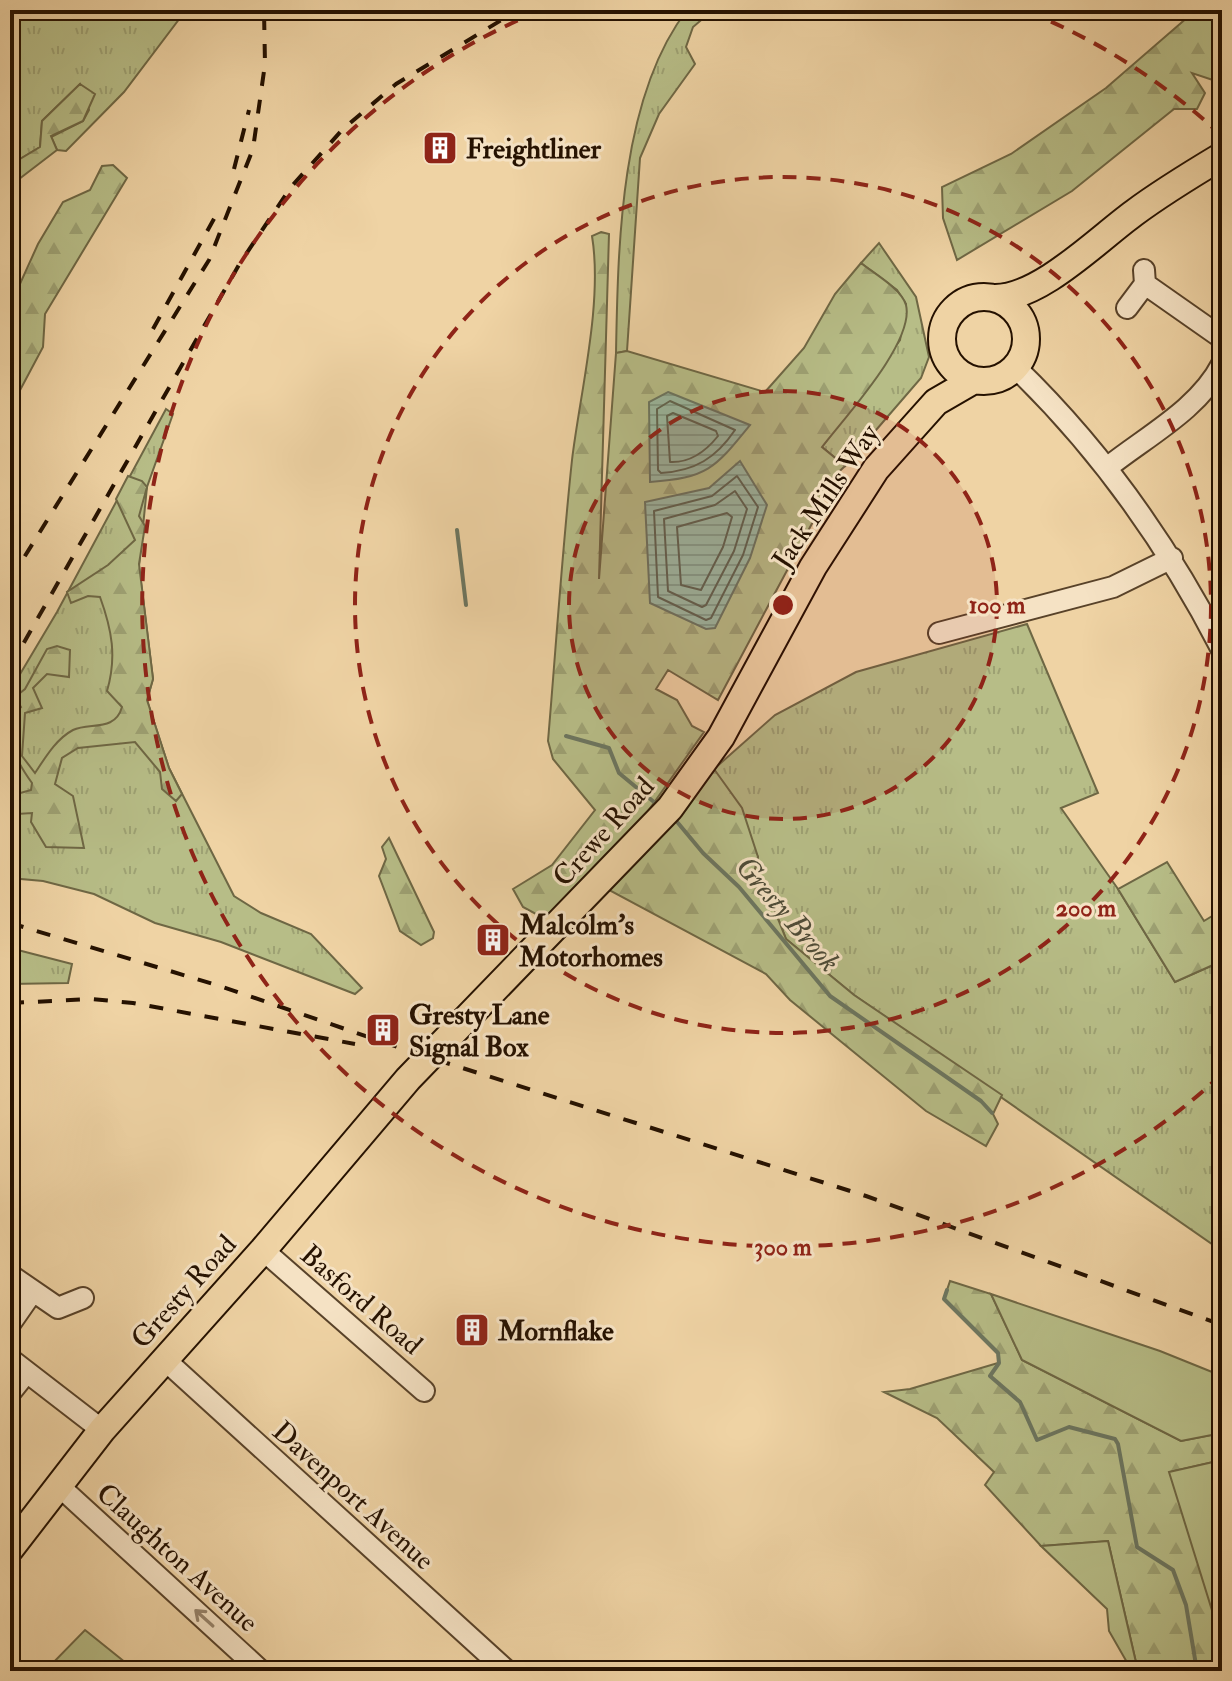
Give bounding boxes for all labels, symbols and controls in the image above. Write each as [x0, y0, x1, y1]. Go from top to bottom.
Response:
building icon: Freightliner [421, 129, 459, 167]
place label: Freightliner [466, 132, 602, 167]
street label: Jack Mills Way [765, 417, 888, 577]
text: 100 m [969, 590, 1026, 621]
centre of rings [769, 591, 797, 619]
street label: Crewe Road [546, 770, 663, 894]
water label: Gresty Brook [727, 849, 848, 980]
text: 200 m [1056, 893, 1117, 924]
place label: Malcolm's Motorhomes [518, 908, 663, 975]
building icon: Malcolm's Motorhomes [474, 921, 512, 959]
place label: Gresty Lane Signal Box [409, 998, 550, 1065]
building icon: Gresty Lane Signal Box [364, 1011, 402, 1049]
street label: Gresty Road [124, 1228, 244, 1356]
text: 300 m [754, 1232, 812, 1263]
street label: Basford Road [293, 1238, 429, 1363]
building icon: Mornflake [453, 1311, 491, 1349]
place label: Mornflake [497, 1314, 614, 1349]
street label: Davenport Avenue [265, 1414, 441, 1578]
street label: Claughton Avenue [89, 1476, 265, 1640]
one-way arrow [194, 1610, 214, 1628]

